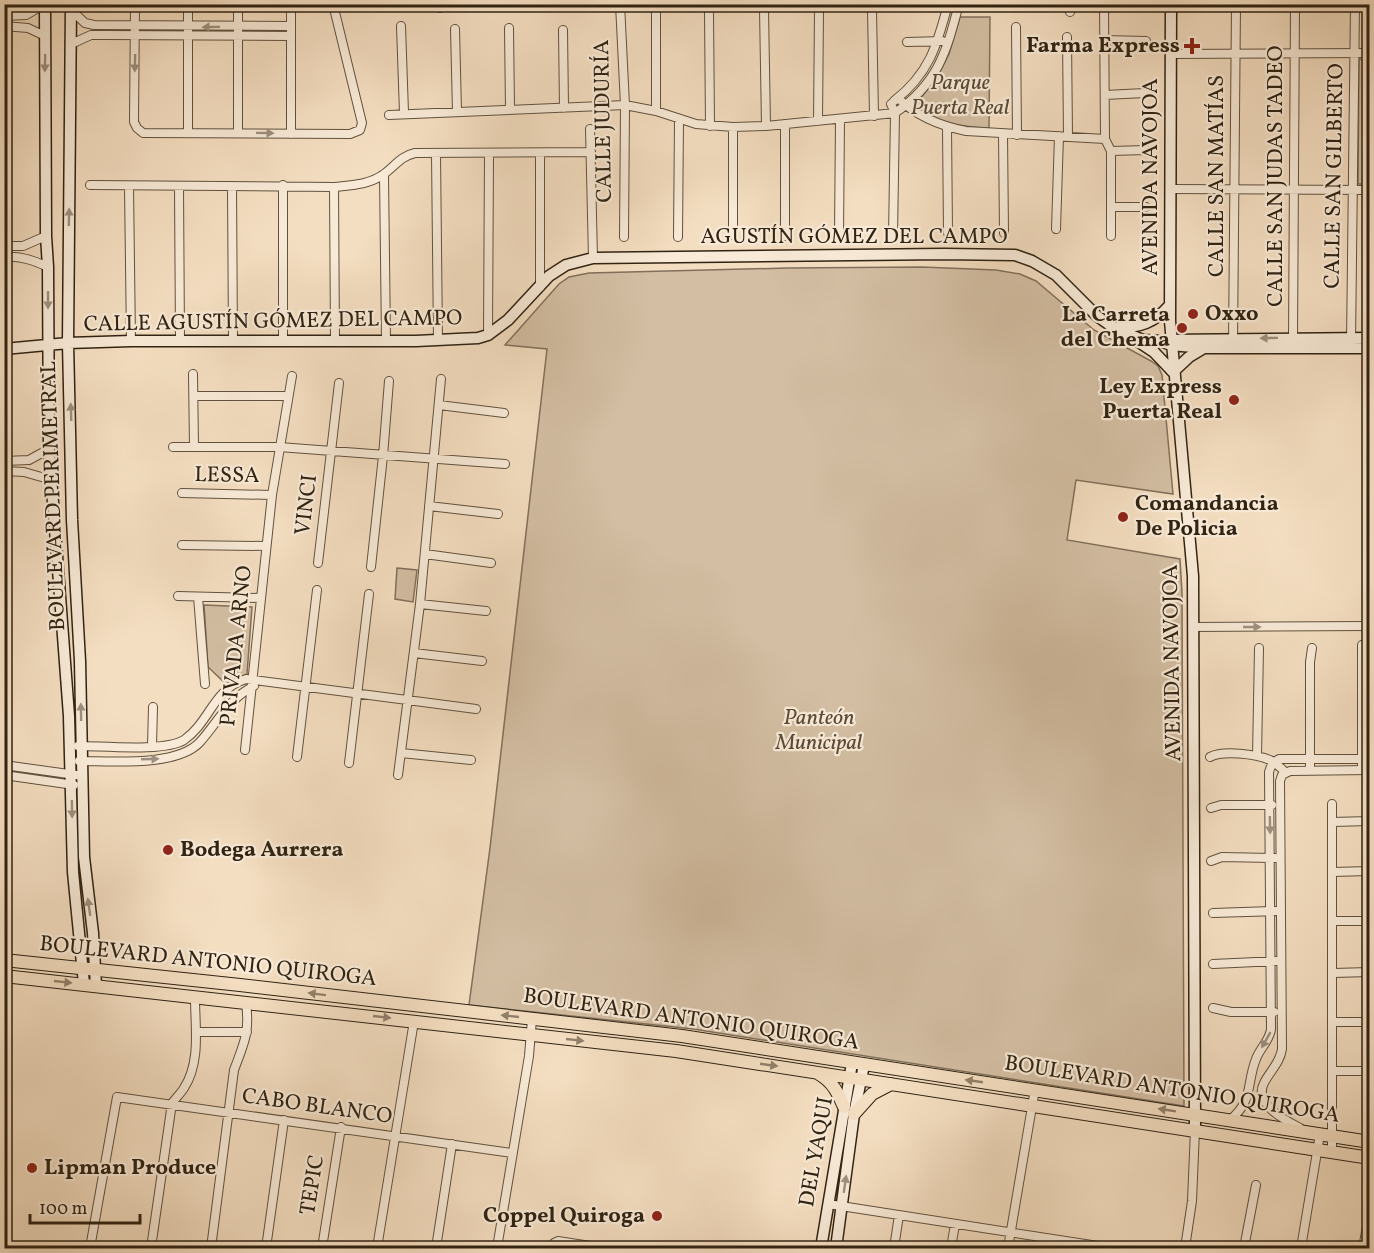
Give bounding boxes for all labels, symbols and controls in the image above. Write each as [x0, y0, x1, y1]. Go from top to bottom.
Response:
one-way arrow [202, 22, 221, 31]
place label: Farma Express [1026, 31, 1180, 62]
street label: CALLE JUDURÍA [587, 39, 621, 203]
marker: Farma Express [1185, 39, 1199, 53]
street label: CALLE SAN JUDAS TADEO [1261, 45, 1292, 307]
one-way arrow [40, 53, 50, 72]
one-way arrow [130, 53, 140, 72]
street label: CALLE SAN GILBERTO [1318, 63, 1352, 289]
park label: Parque Puerta Real [911, 68, 1010, 124]
street label: CALLE SAN MATÍAS [1202, 75, 1233, 277]
street label: AVENIDA NAVOJOA [1136, 78, 1167, 276]
one-way arrow [255, 128, 274, 138]
one-way arrow [64, 208, 74, 227]
street label: AGUSTÍN GÓMEZ DEL CAMPO [701, 222, 1007, 253]
one-way arrow [43, 290, 53, 309]
place label: Oxxo [1205, 299, 1258, 330]
place label: La Carreta del Chema [1061, 300, 1170, 356]
street label: CALLE AGUSTÍN GÓMEZ DEL CAMPO [83, 303, 463, 341]
marker: Oxxo [1186, 307, 1200, 321]
marker: La Carreta del Chema [1175, 321, 1189, 335]
one-way arrow [1260, 333, 1279, 343]
street label: BOULEVARD PERIMETRAL [34, 360, 74, 632]
place label: Ley Express Puerta Real [1099, 372, 1222, 428]
marker: Ley Express Puerta Real [1227, 393, 1241, 407]
one-way arrow [66, 403, 75, 422]
street label: LESSA [194, 460, 260, 492]
street label: VINCI [288, 473, 326, 537]
place label: Comandancia De Policia [1135, 489, 1279, 545]
marker: Comandancia De Policia [1116, 510, 1130, 524]
street label: PRIVADA ARNO [213, 564, 261, 728]
street label: AVENIDA NAVOJOA [1156, 564, 1190, 762]
one-way arrow [1242, 622, 1261, 632]
one-way arrow [76, 703, 86, 722]
park label: Panteón Municipal [775, 703, 863, 759]
one-way arrow [141, 755, 160, 764]
one-way arrow [67, 800, 77, 819]
one-way arrow [1265, 816, 1274, 835]
place label: Bodega Aurrera [180, 835, 343, 866]
marker: Bodega Aurrera [161, 843, 175, 857]
one-way arrow [85, 897, 94, 916]
street label: BOULEVARD ANTONIO QUIROGA [38, 929, 378, 995]
one-way arrow [53, 977, 72, 987]
street label: BOULEVARD ANTONIO QUIROGA [521, 981, 861, 1059]
one-way arrow [307, 989, 326, 999]
one-way arrow [501, 1011, 520, 1021]
one-way arrow [372, 1013, 391, 1022]
one-way arrow [1261, 1032, 1271, 1049]
one-way arrow [566, 1036, 585, 1045]
street label: BOULEVARD ANTONIO QUIROGA [1002, 1048, 1342, 1132]
one-way arrow [759, 1061, 778, 1070]
one-way arrow [964, 1076, 983, 1085]
street label: CABO BLANCO [240, 1081, 394, 1133]
street label: DEL YAQUI [792, 1094, 842, 1210]
one-way arrow [1157, 1105, 1176, 1114]
place label: Lipman Produce [44, 1153, 216, 1184]
street label: TEPIC [293, 1153, 333, 1217]
marker: Lipman Produce [25, 1161, 39, 1175]
one-way arrow [840, 1175, 850, 1194]
scale bar [30, 1187, 140, 1225]
text: 100 m [39, 1197, 88, 1222]
place label: Coppel Quiroga [483, 1201, 645, 1232]
marker: Coppel Quiroga [650, 1209, 664, 1223]

